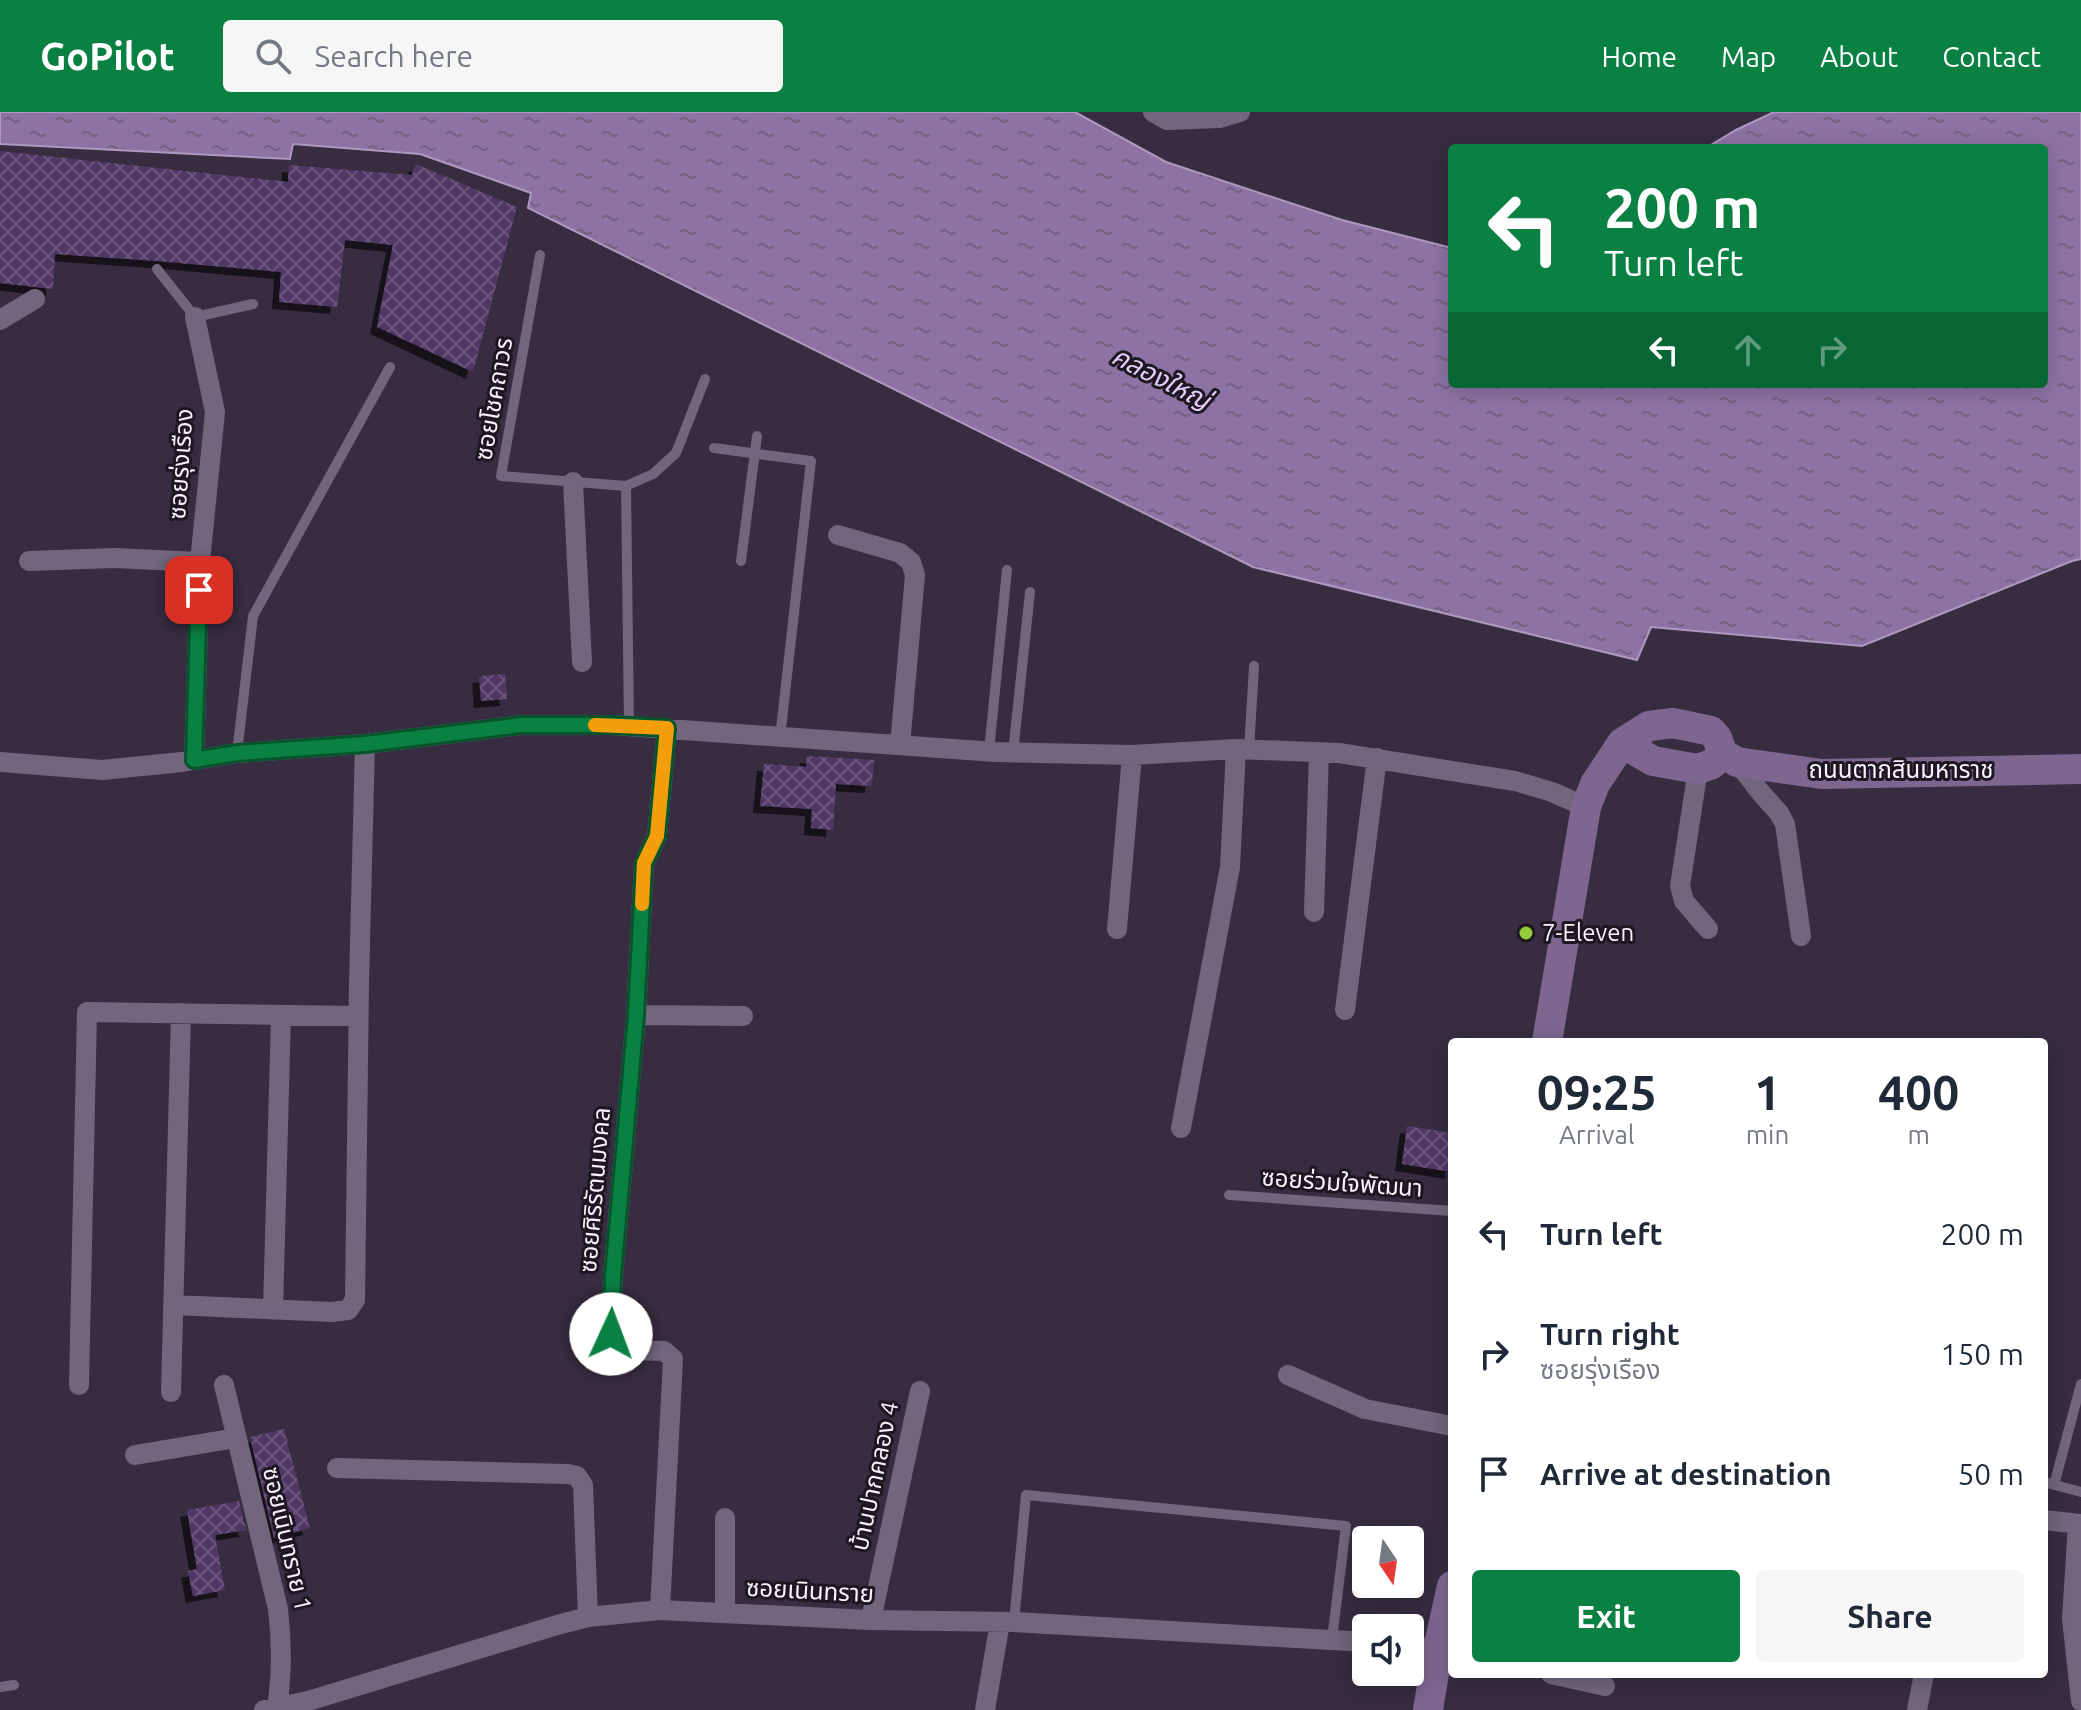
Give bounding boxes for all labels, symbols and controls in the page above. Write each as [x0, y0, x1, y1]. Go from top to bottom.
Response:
search box [223, 20, 783, 92]
icon: search [251, 34, 295, 78]
text: GoPilot [40, 35, 175, 77]
text: Search here [315, 39, 473, 73]
text: Home [1602, 41, 1677, 72]
text: Map [1721, 41, 1776, 72]
text: About [1820, 41, 1898, 72]
text: Contact [1942, 41, 2041, 72]
icon: left [1472, 176, 1576, 280]
text: 200 m [1604, 176, 1760, 239]
text: Turn left [1604, 242, 1743, 283]
icon: left [1642, 328, 1686, 372]
icon: ahead [1726, 328, 1770, 372]
icon: right [1810, 328, 1854, 372]
street label: ซอยโชคถาวร [469, 335, 518, 462]
water label: คลองใหญ่ [1107, 341, 1219, 416]
street label: ซอยรุ่งเรือง [163, 408, 200, 521]
pin [165, 556, 233, 624]
icon: arrive [177, 568, 221, 612]
street label: ถนนตากสินมหาราช [1809, 756, 1993, 783]
place label: 7-Eleven [1542, 919, 1634, 946]
marker: 7-Eleven [1517, 924, 1535, 942]
text: 09:25 [1537, 1065, 1657, 1119]
text: 1 [1754, 1065, 1781, 1119]
text: 400 [1878, 1065, 1959, 1119]
street label: ซอยศิริรัตนมงคล [574, 1106, 615, 1274]
text: Arrival [1559, 1120, 1635, 1149]
text: min [1746, 1120, 1789, 1149]
text: m [1907, 1120, 1930, 1149]
street label: ซอยร่วมใจพัฒนา [1261, 1163, 1424, 1202]
icon: left [1472, 1212, 1516, 1256]
text: Turn left [1540, 1217, 1662, 1251]
text: 200 m [1940, 1217, 2024, 1251]
position arrow [569, 1292, 653, 1376]
text: Turn right [1540, 1317, 1680, 1351]
icon: right [1472, 1332, 1516, 1376]
text: 150 m [1940, 1337, 2024, 1371]
text: ซอยรุ่งเรือง [1540, 1355, 1660, 1384]
street label: บ้านปากคลอง 4 [846, 1399, 903, 1553]
icon: arrive [1472, 1452, 1516, 1496]
text: Arrive at destination [1540, 1457, 1832, 1491]
text: 50 m [1957, 1457, 2024, 1491]
street label: ซอยเนินทราย 1 [258, 1464, 317, 1614]
north arrow [1352, 1526, 1424, 1598]
map controls [1352, 1526, 1424, 1686]
button: Exit [1472, 1570, 1740, 1662]
button: Share [1756, 1570, 2024, 1662]
street label: ซอยเนินทราย [745, 1574, 875, 1607]
button: sound [1352, 1614, 1424, 1686]

